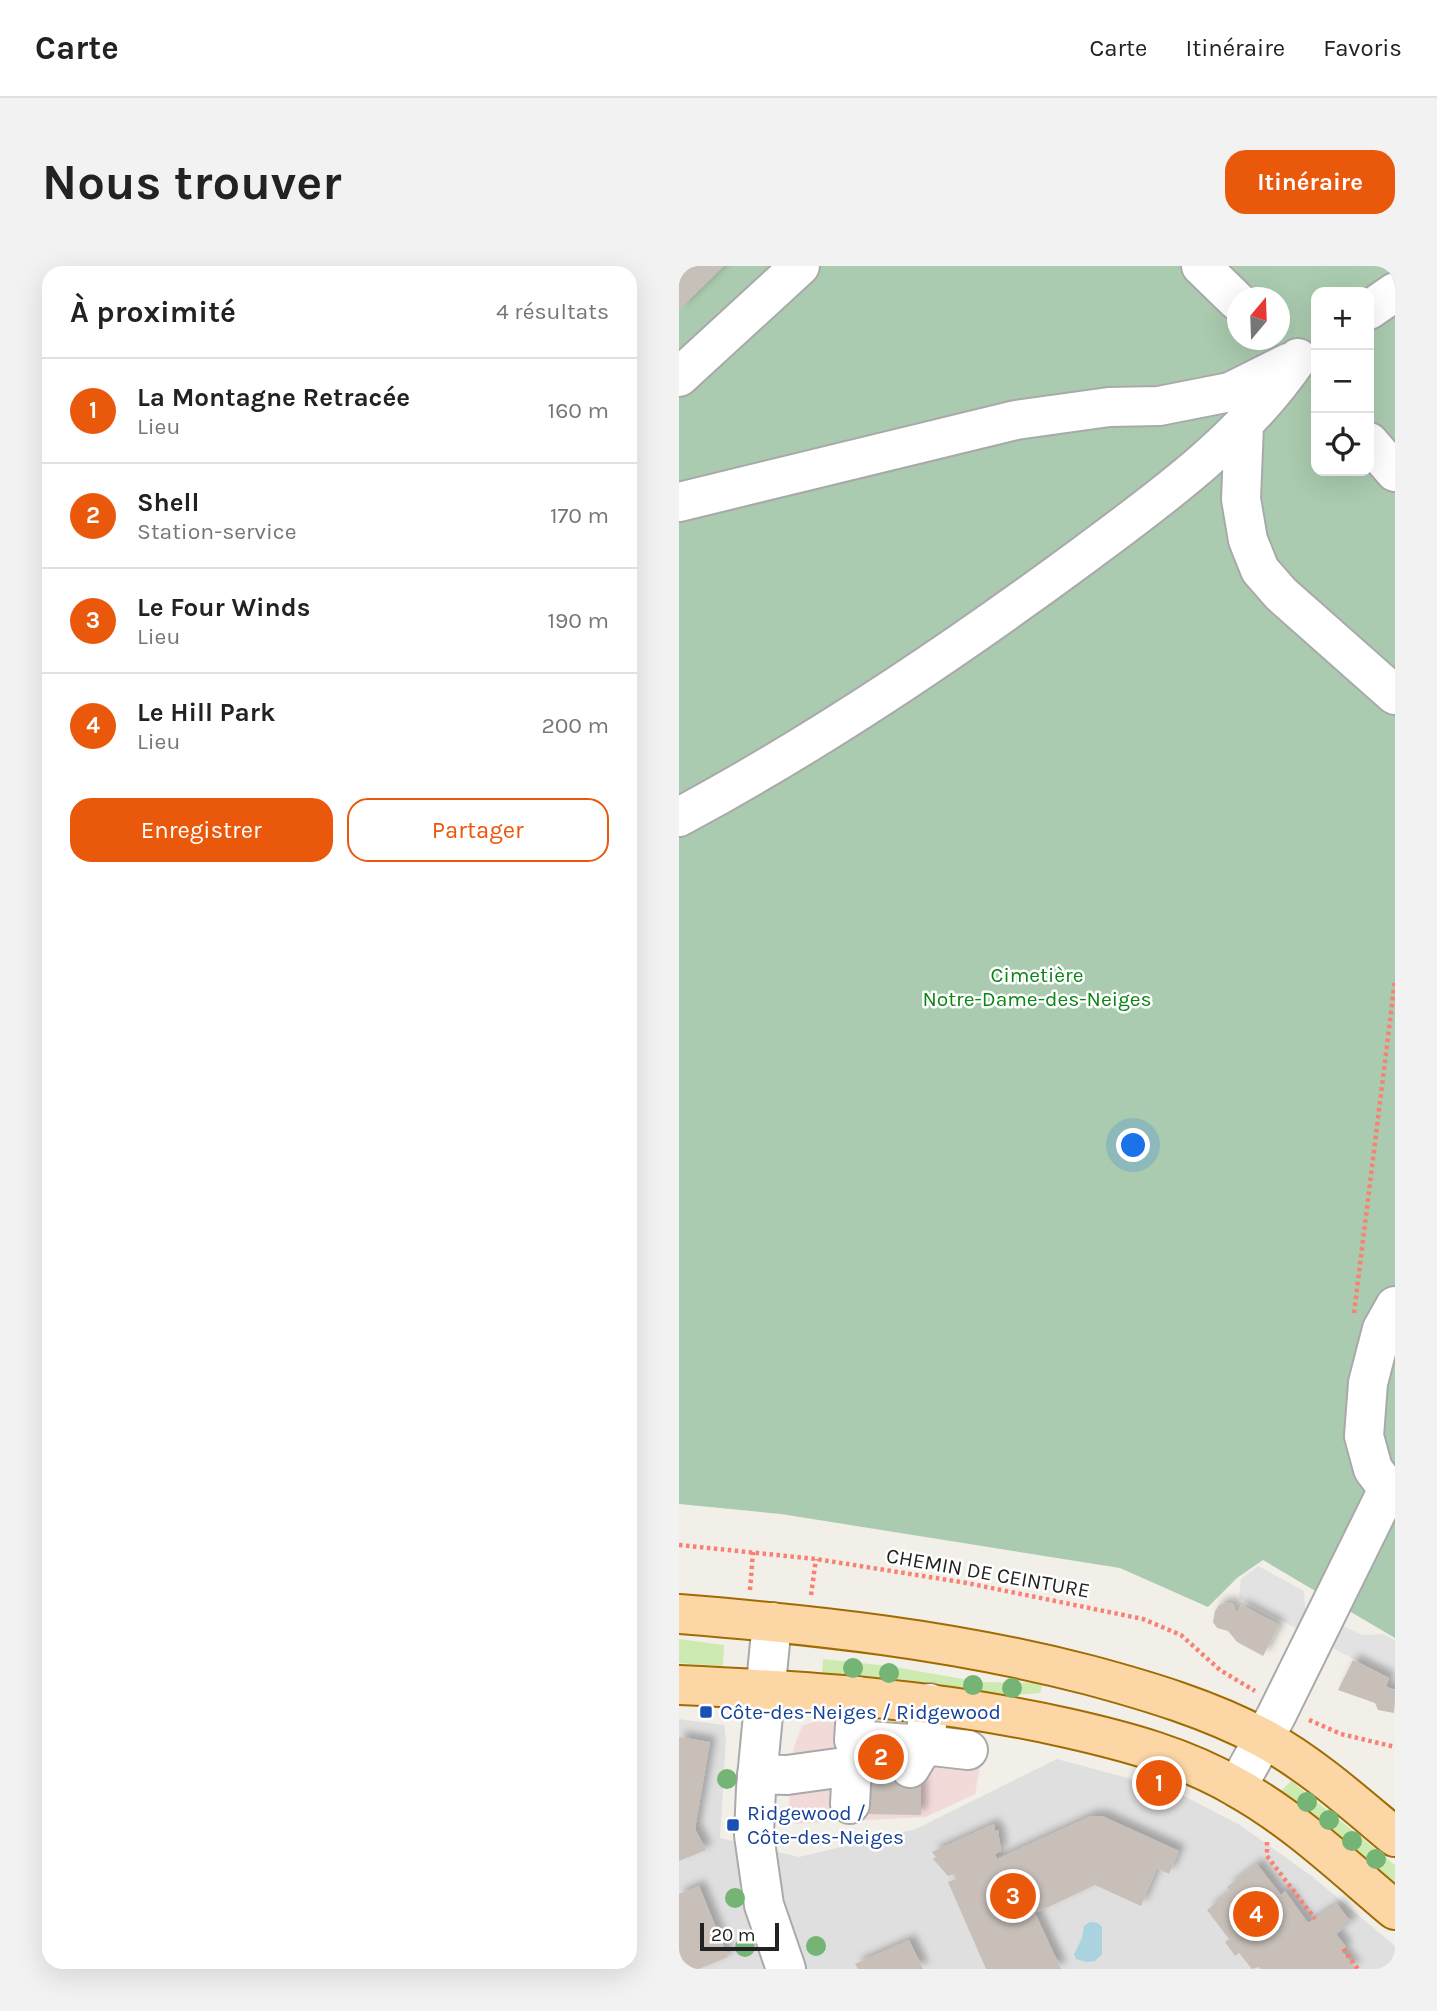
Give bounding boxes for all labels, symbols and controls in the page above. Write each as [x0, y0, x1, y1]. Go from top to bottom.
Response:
text: Carte [35, 29, 119, 67]
text: Carte [1089, 34, 1147, 62]
text: Itinéraire [1185, 34, 1285, 62]
text: Favoris [1323, 34, 1402, 62]
button: Itinéraire [1225, 150, 1395, 214]
text: Nous trouver [42, 154, 342, 211]
north arrow [1227, 287, 1290, 350]
map controls [1311, 287, 1374, 476]
button: + [1311, 287, 1374, 350]
text: À proximité [70, 294, 236, 330]
text: 4 résultats [496, 298, 609, 325]
button: − [1311, 350, 1374, 413]
text: La Montagne Retracée [137, 382, 410, 413]
text: 1 [89, 397, 97, 424]
text: 160 m [548, 397, 609, 424]
text: Lieu [137, 413, 180, 440]
button: locate [1311, 413, 1374, 476]
text: Shell [137, 487, 199, 518]
text: 2 [86, 502, 100, 529]
text: 170 m [550, 502, 609, 529]
text: Station-service [137, 518, 296, 545]
text: Le Four Winds [137, 592, 310, 623]
text: 3 [86, 607, 100, 634]
text: 190 m [547, 607, 609, 634]
text: Lieu [137, 623, 180, 650]
text: Le Hill Park [137, 697, 275, 728]
text: 4 [86, 712, 100, 739]
text: 200 m [541, 712, 609, 739]
text: Lieu [137, 728, 180, 755]
button: Enregistrer [70, 798, 333, 862]
button: Partager [347, 798, 609, 862]
park label: Cimetière Notre-Dame-des-Neiges [922, 963, 1152, 1011]
your location [1116, 1128, 1150, 1162]
street label: CHEMIN DE CEINTURE [884, 1543, 1092, 1603]
place label: Côte-des-Neiges / Ridgewood [720, 1700, 1001, 1724]
marker: Côte-des-Neiges / Ridgewood [698, 1704, 714, 1720]
pin: 2 [858, 1731, 904, 1783]
pin: 1 [1136, 1757, 1182, 1809]
place label: Ridgewood / Côte-des-Neiges [747, 1801, 904, 1849]
marker: Ridgewood / Côte-des-Neiges [725, 1817, 741, 1833]
pin: 3 [990, 1870, 1036, 1922]
pin: 4 [1233, 1888, 1279, 1940]
scale bar [700, 1920, 779, 1952]
text: 20 m [711, 1924, 756, 1946]

